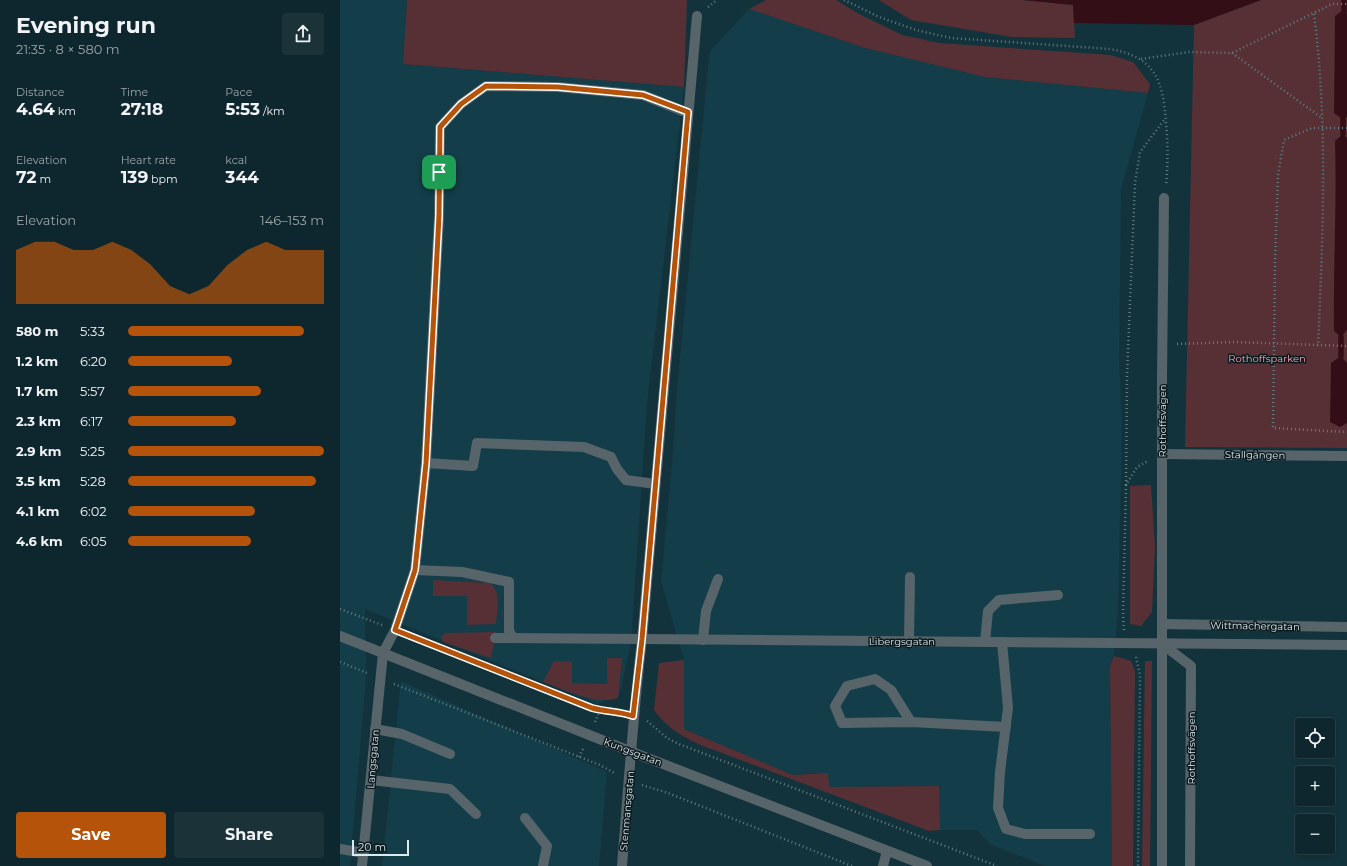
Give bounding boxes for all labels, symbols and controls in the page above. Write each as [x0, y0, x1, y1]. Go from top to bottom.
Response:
text: Evening run [16, 12, 156, 39]
button: share [282, 13, 324, 55]
text: 21:35 · 8 × 580 m [16, 41, 120, 57]
text: Distance [16, 85, 64, 99]
text: Time [121, 85, 148, 99]
text: Pace [225, 85, 252, 99]
text: 4.64 [16, 99, 55, 119]
text: 27:18 [121, 99, 163, 119]
text: 5:53 [225, 99, 260, 119]
text: km [55, 104, 76, 118]
text: /km [260, 104, 285, 118]
text: Elevation [16, 153, 67, 167]
text: Heart rate [121, 153, 176, 167]
text: kcal [225, 153, 247, 167]
pin [422, 155, 456, 189]
icon: arrive [428, 161, 450, 183]
text: 72 [16, 167, 37, 187]
text: 139 [121, 167, 148, 187]
text: 344 [225, 167, 259, 187]
text: m [37, 172, 51, 186]
text: bpm [148, 172, 178, 186]
text: Elevation [16, 212, 76, 228]
text: 146–153 m [260, 212, 324, 228]
text: 580 m [16, 323, 58, 339]
text: 5:33 [80, 323, 105, 339]
park label: Rothoffsparken [1228, 352, 1306, 365]
text: 1.2 km [16, 353, 58, 369]
text: 6:20 [80, 353, 107, 369]
text: 1.7 km [16, 383, 58, 399]
text: 5:57 [80, 383, 105, 399]
street label: Rothoffsvägen [1156, 385, 1169, 457]
text: 2.3 km [16, 413, 61, 429]
text: 6:17 [80, 413, 103, 429]
text: 2.9 km [16, 443, 61, 459]
text: 5:25 [80, 443, 105, 459]
street label: Stallgången [1225, 448, 1285, 462]
text: 3.5 km [16, 473, 61, 489]
text: 5:28 [80, 473, 106, 489]
text: 4.1 km [16, 503, 59, 519]
text: 6:02 [80, 503, 107, 519]
text: 4.6 km [16, 533, 63, 549]
text: 6:05 [80, 533, 107, 549]
street label: Wittmachergatan [1210, 619, 1300, 633]
street label: Libergsgatan [869, 635, 935, 648]
street label: Rothoffsvägen [1185, 712, 1198, 784]
map controls [1295, 718, 1335, 854]
button: locate [1295, 718, 1335, 758]
street label: Langsgatan [364, 729, 382, 789]
street label: Kungsgatan [602, 735, 664, 769]
button: + [1295, 766, 1335, 806]
street label: Stenmansgatan [617, 770, 637, 852]
button: Save [16, 812, 166, 858]
button: Share [174, 812, 324, 858]
button: − [1295, 814, 1335, 854]
scale bar [352, 838, 409, 857]
text: 20 m [358, 840, 386, 854]

